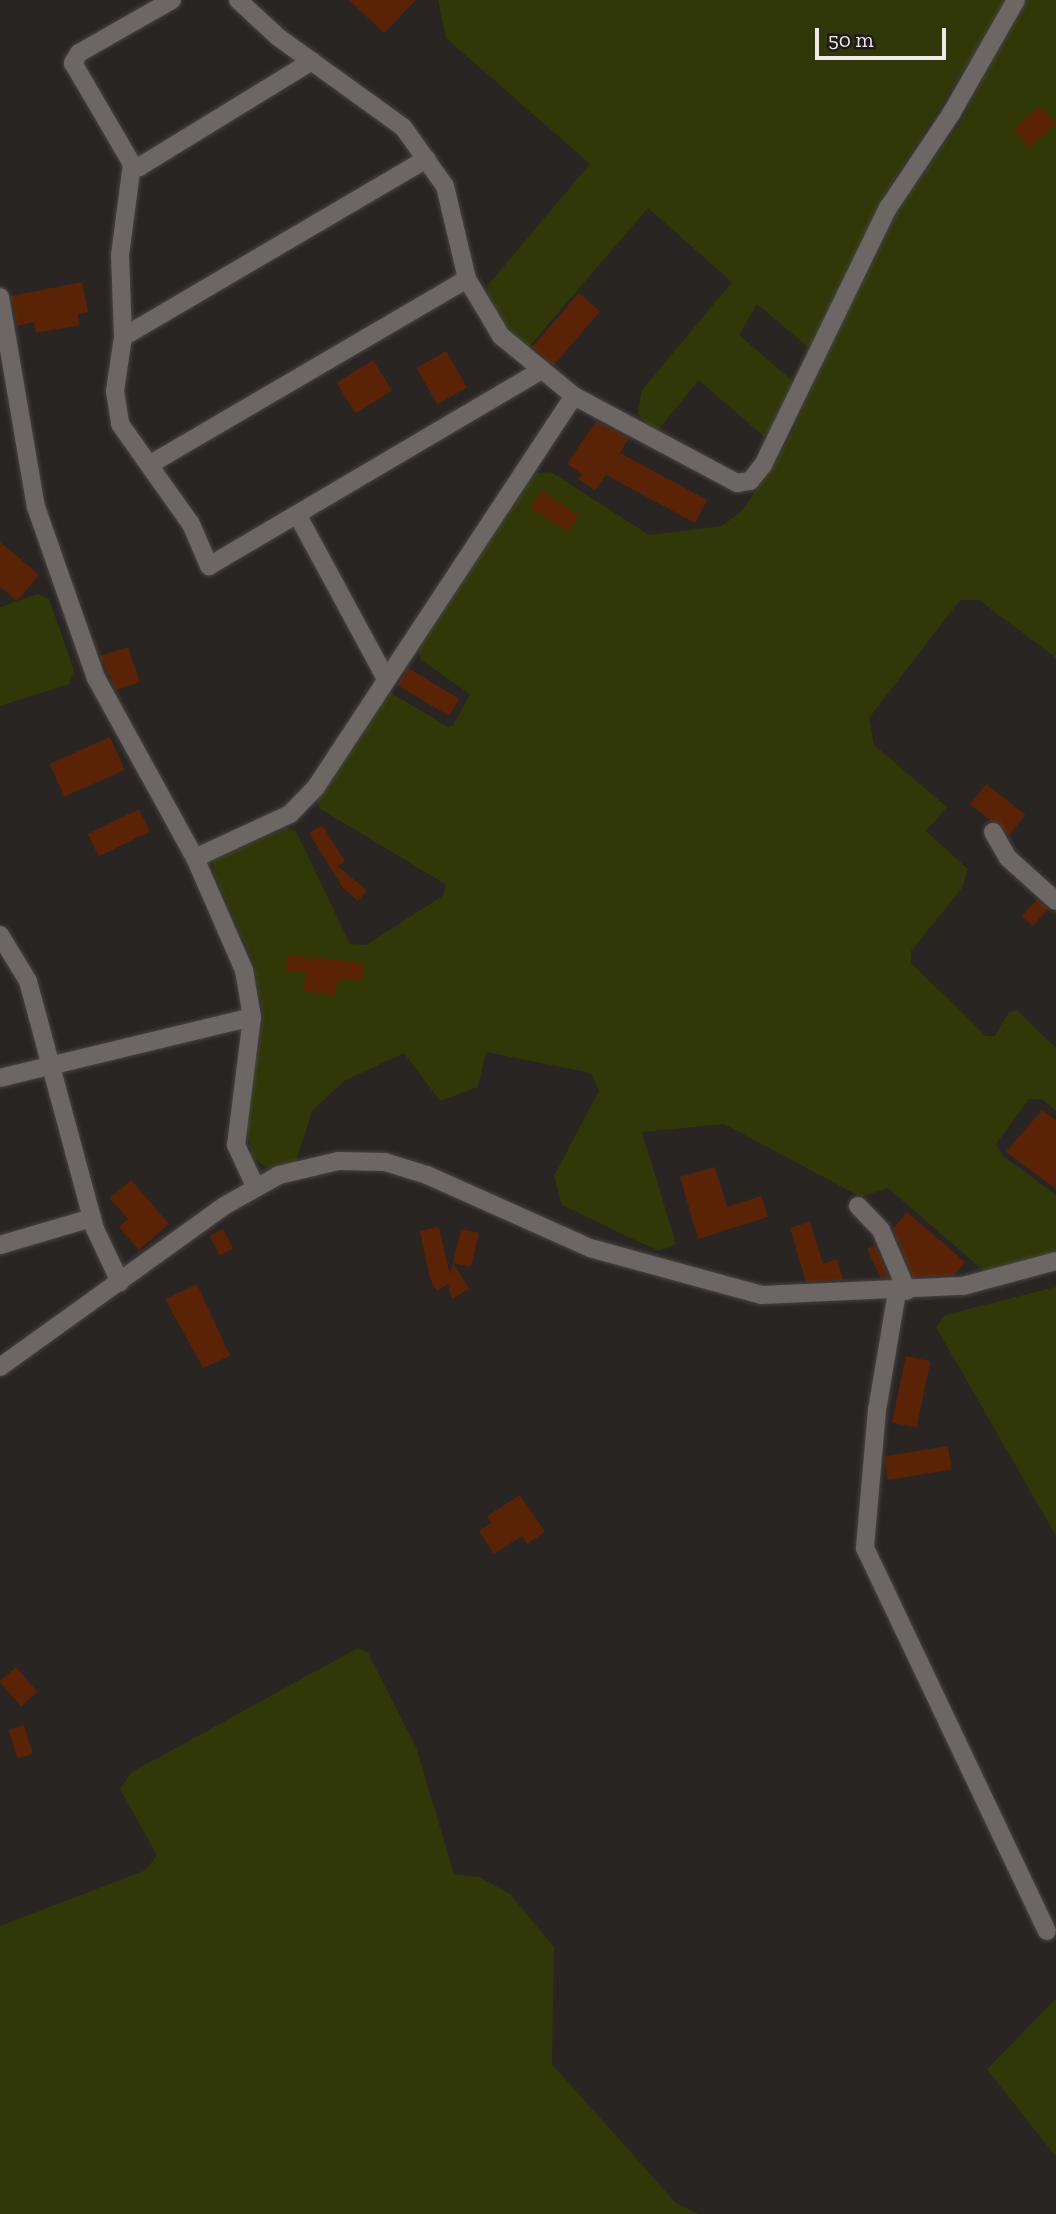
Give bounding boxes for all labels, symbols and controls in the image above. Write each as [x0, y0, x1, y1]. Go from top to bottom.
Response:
scale bar [818, 14, 949, 58]
text: 50 m [828, 27, 874, 52]

